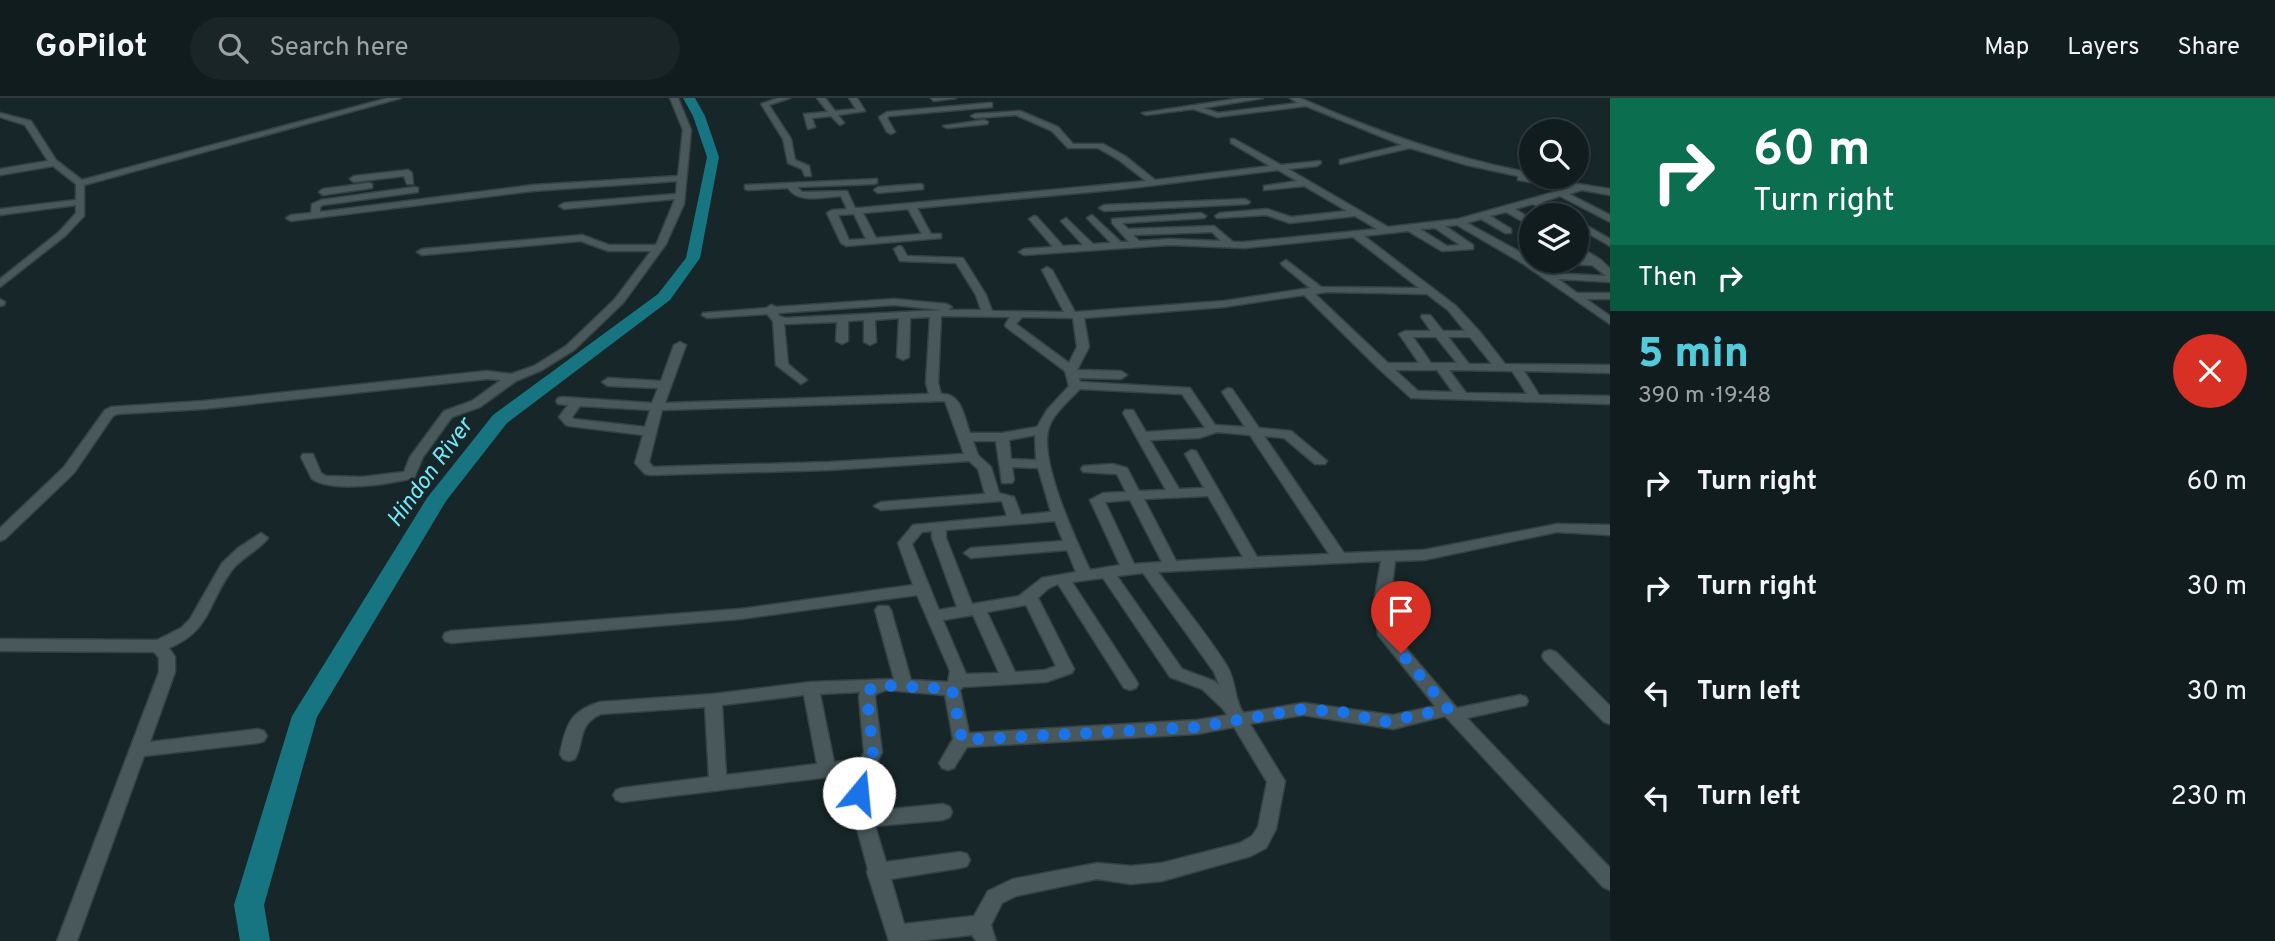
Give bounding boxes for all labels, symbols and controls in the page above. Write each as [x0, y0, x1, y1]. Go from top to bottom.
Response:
search box [190, 17, 680, 80]
text: GoPilot [35, 27, 148, 69]
icon: search [214, 29, 252, 67]
text: Search here [270, 32, 408, 65]
text: Map [1984, 33, 2029, 63]
text: Layers [2067, 33, 2139, 63]
text: Share [2177, 33, 2240, 63]
map controls [1519, 119, 1589, 273]
button: search [1519, 119, 1589, 189]
text: 60 m [1753, 121, 1871, 183]
icon: right [1638, 126, 1729, 217]
text: Turn right [1753, 182, 1895, 222]
button: layers [1519, 203, 1589, 273]
icon: right [1711, 259, 1749, 297]
text: Then [1638, 262, 1697, 295]
text: 5 min [1638, 329, 1749, 382]
button: close [2173, 334, 2247, 408]
text: 390 m · 19:48 [1638, 382, 1771, 411]
water label: Hindon River [382, 411, 482, 534]
icon: right [1638, 464, 1676, 502]
text: Turn right [1697, 466, 1817, 499]
text: 60 m [2187, 466, 2247, 499]
icon: right [1638, 569, 1676, 607]
text: Turn right [1697, 571, 1817, 604]
text: 30 m [2187, 571, 2247, 604]
pin [1371, 581, 1431, 653]
icon: arrive [1382, 592, 1420, 630]
icon: left [1638, 674, 1676, 712]
text: Turn left [1697, 676, 1801, 709]
text: 30 m [2187, 676, 2247, 709]
position arrow [822, 756, 896, 830]
icon: left [1638, 779, 1676, 817]
text: Turn left [1697, 781, 1801, 814]
text: 230 m [2171, 781, 2247, 814]

